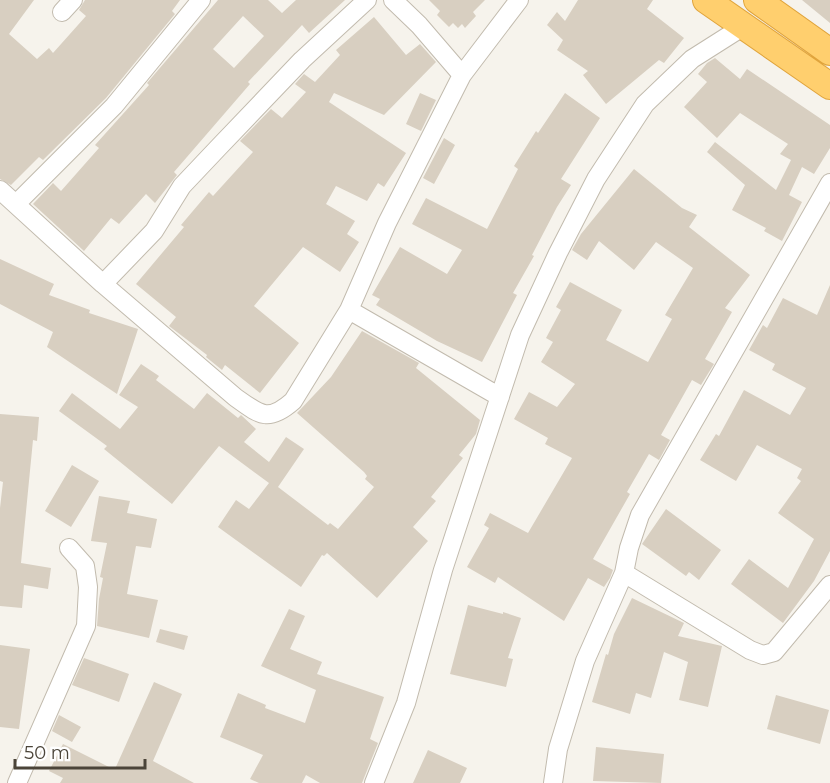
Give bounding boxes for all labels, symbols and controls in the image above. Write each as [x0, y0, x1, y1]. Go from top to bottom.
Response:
scale bar [15, 732, 146, 770]
text: 50 m [24, 742, 70, 764]

